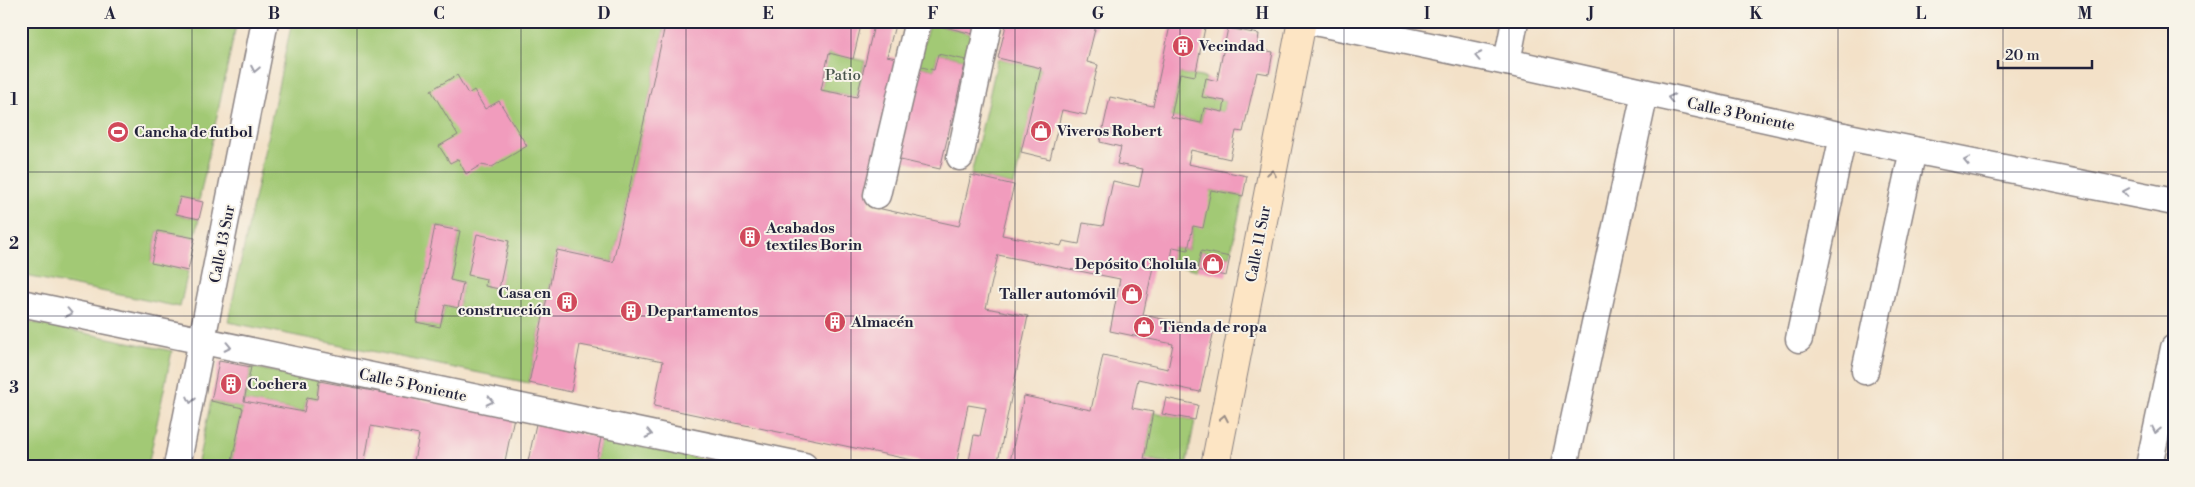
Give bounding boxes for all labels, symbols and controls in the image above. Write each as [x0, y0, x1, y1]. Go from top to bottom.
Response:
text: A [103, 4, 116, 24]
text: B [268, 4, 280, 24]
text: C [433, 4, 445, 24]
text: D [598, 4, 611, 24]
text: E [762, 4, 774, 24]
text: F [927, 4, 939, 24]
text: G [1092, 4, 1105, 24]
text: H [1255, 4, 1269, 24]
text: I [1424, 4, 1430, 24]
text: J [1586, 4, 1594, 24]
text: K [1750, 4, 1764, 24]
text: L [1916, 4, 1927, 24]
text: M [2078, 4, 2093, 24]
building icon: Vecindad [1171, 34, 1195, 58]
place label: Vecindad [1198, 37, 1265, 56]
scale bar [1998, 38, 2091, 70]
text: 20 m [2005, 46, 2040, 65]
one-way arrow [1473, 51, 1482, 62]
one-way arrow [251, 65, 261, 74]
park label: Patio [825, 66, 861, 85]
text: 1 [10, 90, 18, 110]
one-way arrow [1666, 93, 1675, 104]
street label: Calle 3 Poniente [1685, 94, 1797, 135]
shop icon: Viveros Robert [1029, 119, 1053, 143]
sports icon: Cancha de futbol [106, 120, 130, 144]
place label: Viveros Robert [1056, 122, 1163, 141]
place label: Cancha de futbol [134, 123, 253, 142]
one-way arrow [1962, 156, 1971, 166]
one-way arrow [1267, 168, 1277, 177]
one-way arrow [2122, 188, 2130, 198]
street label: Calle 13 Sur [206, 203, 239, 285]
street label: Calle 11 Sur [1242, 204, 1275, 284]
place label: Acabados textiles Borin [765, 219, 863, 255]
building icon: Acabados textiles Borin [738, 225, 762, 249]
text: 2 [9, 234, 19, 254]
shop icon: Depósito Cholula [1201, 252, 1225, 276]
place label: Depósito Cholula [1075, 255, 1198, 274]
shop icon: Taller automóvil [1120, 282, 1144, 306]
place label: Casa en construcción [458, 284, 552, 320]
place label: Taller automóvil [999, 285, 1116, 304]
building icon: Casa en construcción [555, 290, 579, 314]
building icon: Departamentos [619, 299, 643, 323]
place label: Departamentos [647, 302, 758, 321]
one-way arrow [65, 308, 73, 318]
building icon: Almacén [823, 310, 847, 334]
place label: Almacén [850, 313, 914, 332]
shop icon: Tienda de ropa [1132, 315, 1156, 339]
place label: Tienda de ropa [1160, 318, 1268, 337]
one-way arrow [224, 341, 232, 352]
street label: Calle 5 Poniente [357, 365, 468, 406]
building icon: Cochera [219, 372, 243, 396]
place label: Cochera [247, 375, 308, 394]
text: 3 [9, 378, 19, 398]
one-way arrow [486, 395, 494, 406]
one-way arrow [186, 396, 196, 405]
one-way arrow [1219, 413, 1229, 422]
one-way arrow [2152, 425, 2162, 434]
one-way arrow [645, 428, 654, 438]

